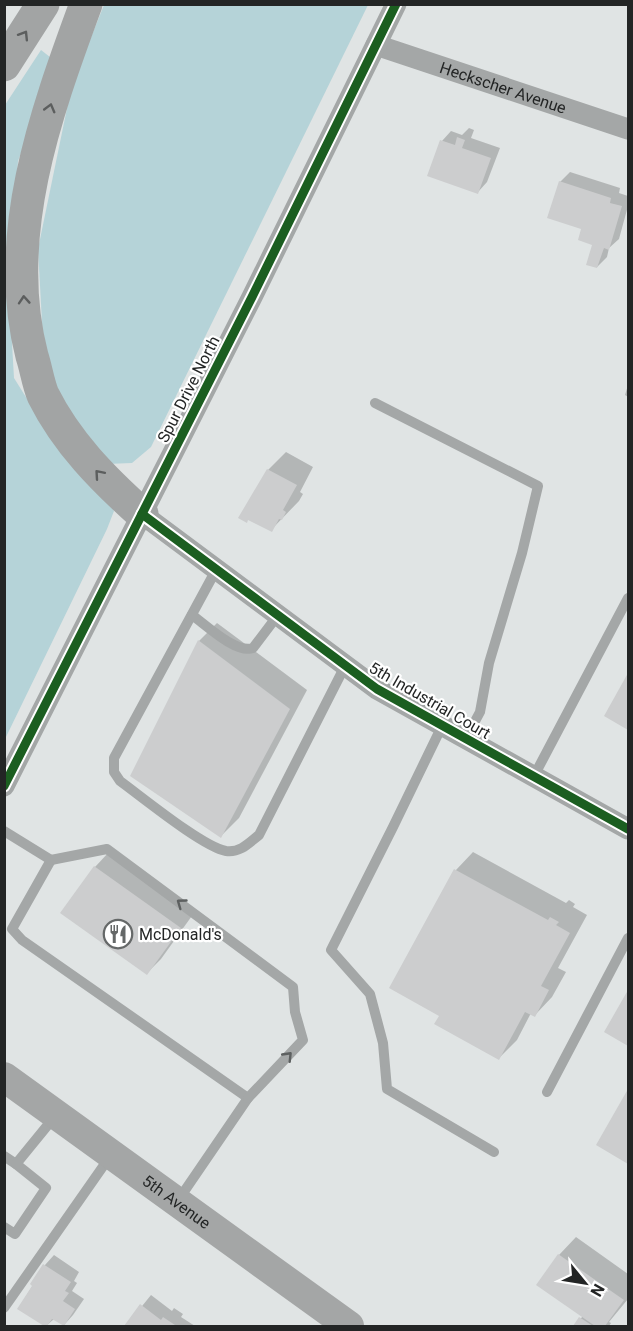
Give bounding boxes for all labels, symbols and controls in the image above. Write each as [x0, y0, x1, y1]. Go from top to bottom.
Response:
one-way arrow [16, 31, 28, 41]
street label: Heckscher Avenue [437, 58, 569, 118]
one-way arrow [43, 103, 55, 114]
one-way arrow [17, 295, 30, 304]
street label: Spur Drive North [153, 333, 223, 446]
one-way arrow [95, 470, 106, 481]
street label: 5th Industrial Court [366, 658, 494, 743]
one-way arrow [177, 899, 188, 910]
restaurant icon: McDonald's [102, 918, 134, 950]
place label: McDonald's [139, 925, 222, 944]
one-way arrow [281, 1052, 292, 1063]
street label: 5th Avenue [139, 1171, 214, 1233]
north arrow [555, 1253, 615, 1313]
text: N [587, 1281, 609, 1300]

